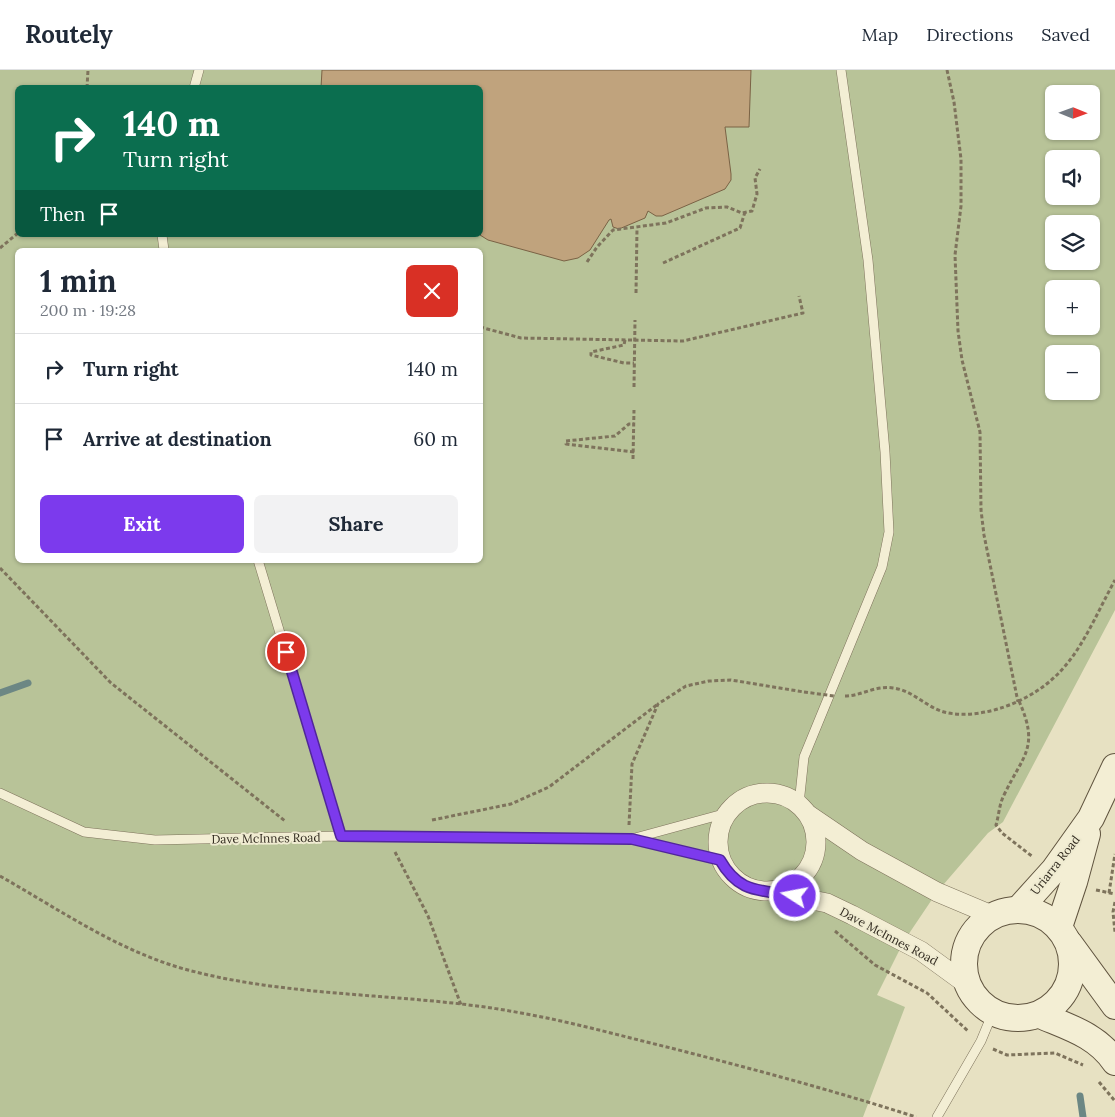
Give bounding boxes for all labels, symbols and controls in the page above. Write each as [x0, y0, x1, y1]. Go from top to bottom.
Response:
text: Routely [25, 19, 113, 50]
text: Map [862, 23, 898, 46]
text: Directions [926, 23, 1013, 46]
text: Saved [1041, 23, 1090, 46]
north arrow [1045, 85, 1100, 140]
map controls [1045, 85, 1100, 400]
text: 140 m [123, 101, 220, 146]
icon: right [40, 105, 105, 170]
text: Turn right [123, 145, 228, 173]
button: sound [1045, 150, 1100, 205]
icon: arrive [95, 200, 123, 228]
text: Then [40, 202, 85, 226]
button: layers [1045, 215, 1100, 270]
text: 1 min [40, 262, 117, 300]
button: close [406, 265, 458, 317]
button: + [1045, 280, 1100, 335]
text: 200 m · 19:28 [40, 300, 136, 320]
button: − [1045, 345, 1100, 400]
icon: right [40, 355, 68, 383]
text: Turn right [83, 357, 179, 381]
text: 140 m [407, 357, 458, 381]
icon: arrive [40, 425, 68, 453]
text: Arrive at destination [83, 427, 272, 451]
text: 60 m [413, 427, 458, 451]
button: Exit [40, 495, 244, 553]
button: Share [254, 495, 458, 553]
pin [265, 631, 307, 673]
icon: arrive [272, 638, 300, 666]
street label: Dave McInnes Road [211, 830, 321, 846]
street label: Uriarra Road [1027, 832, 1083, 898]
position arrow [768, 869, 820, 921]
street label: Dave McInnes Road [837, 904, 941, 968]

